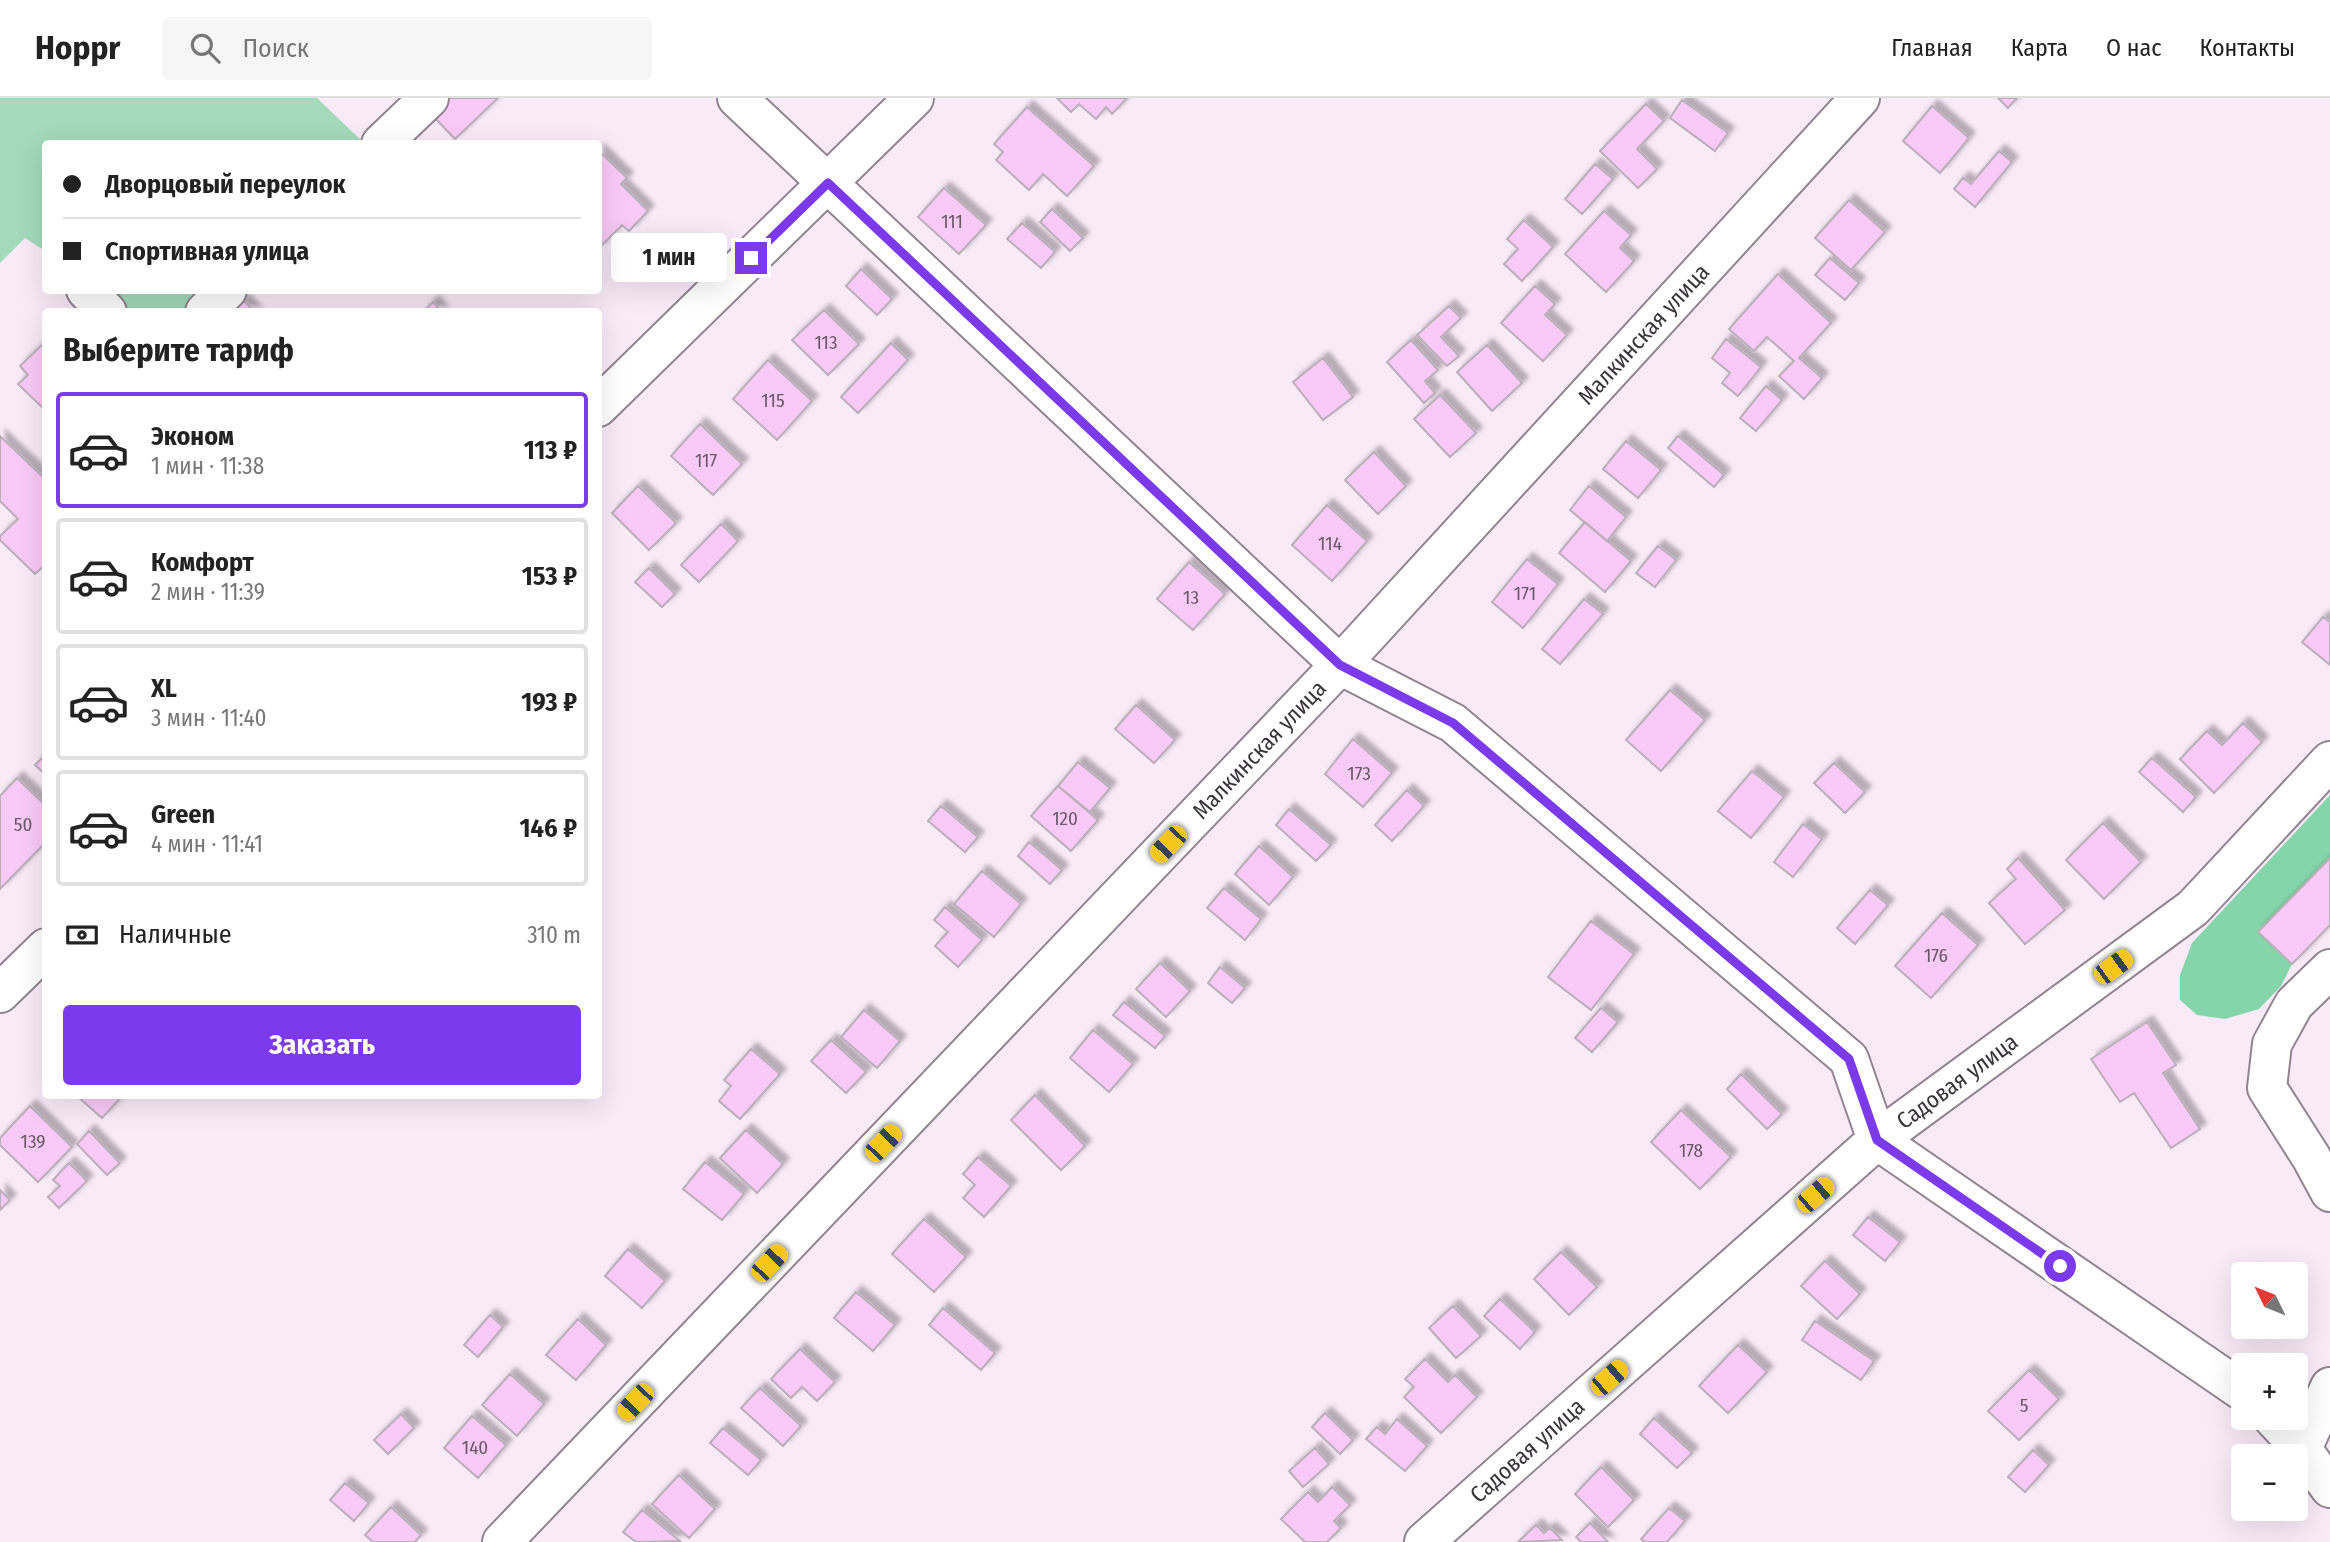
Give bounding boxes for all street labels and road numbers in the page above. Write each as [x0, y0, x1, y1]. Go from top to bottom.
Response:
street label: Малкинская улица [1572, 258, 1715, 410]
street label: Малкинская улица [1187, 675, 1332, 825]
street label: Садовая улица [1891, 1027, 2023, 1135]
street label: Садовая улица [1464, 1392, 1590, 1509]

